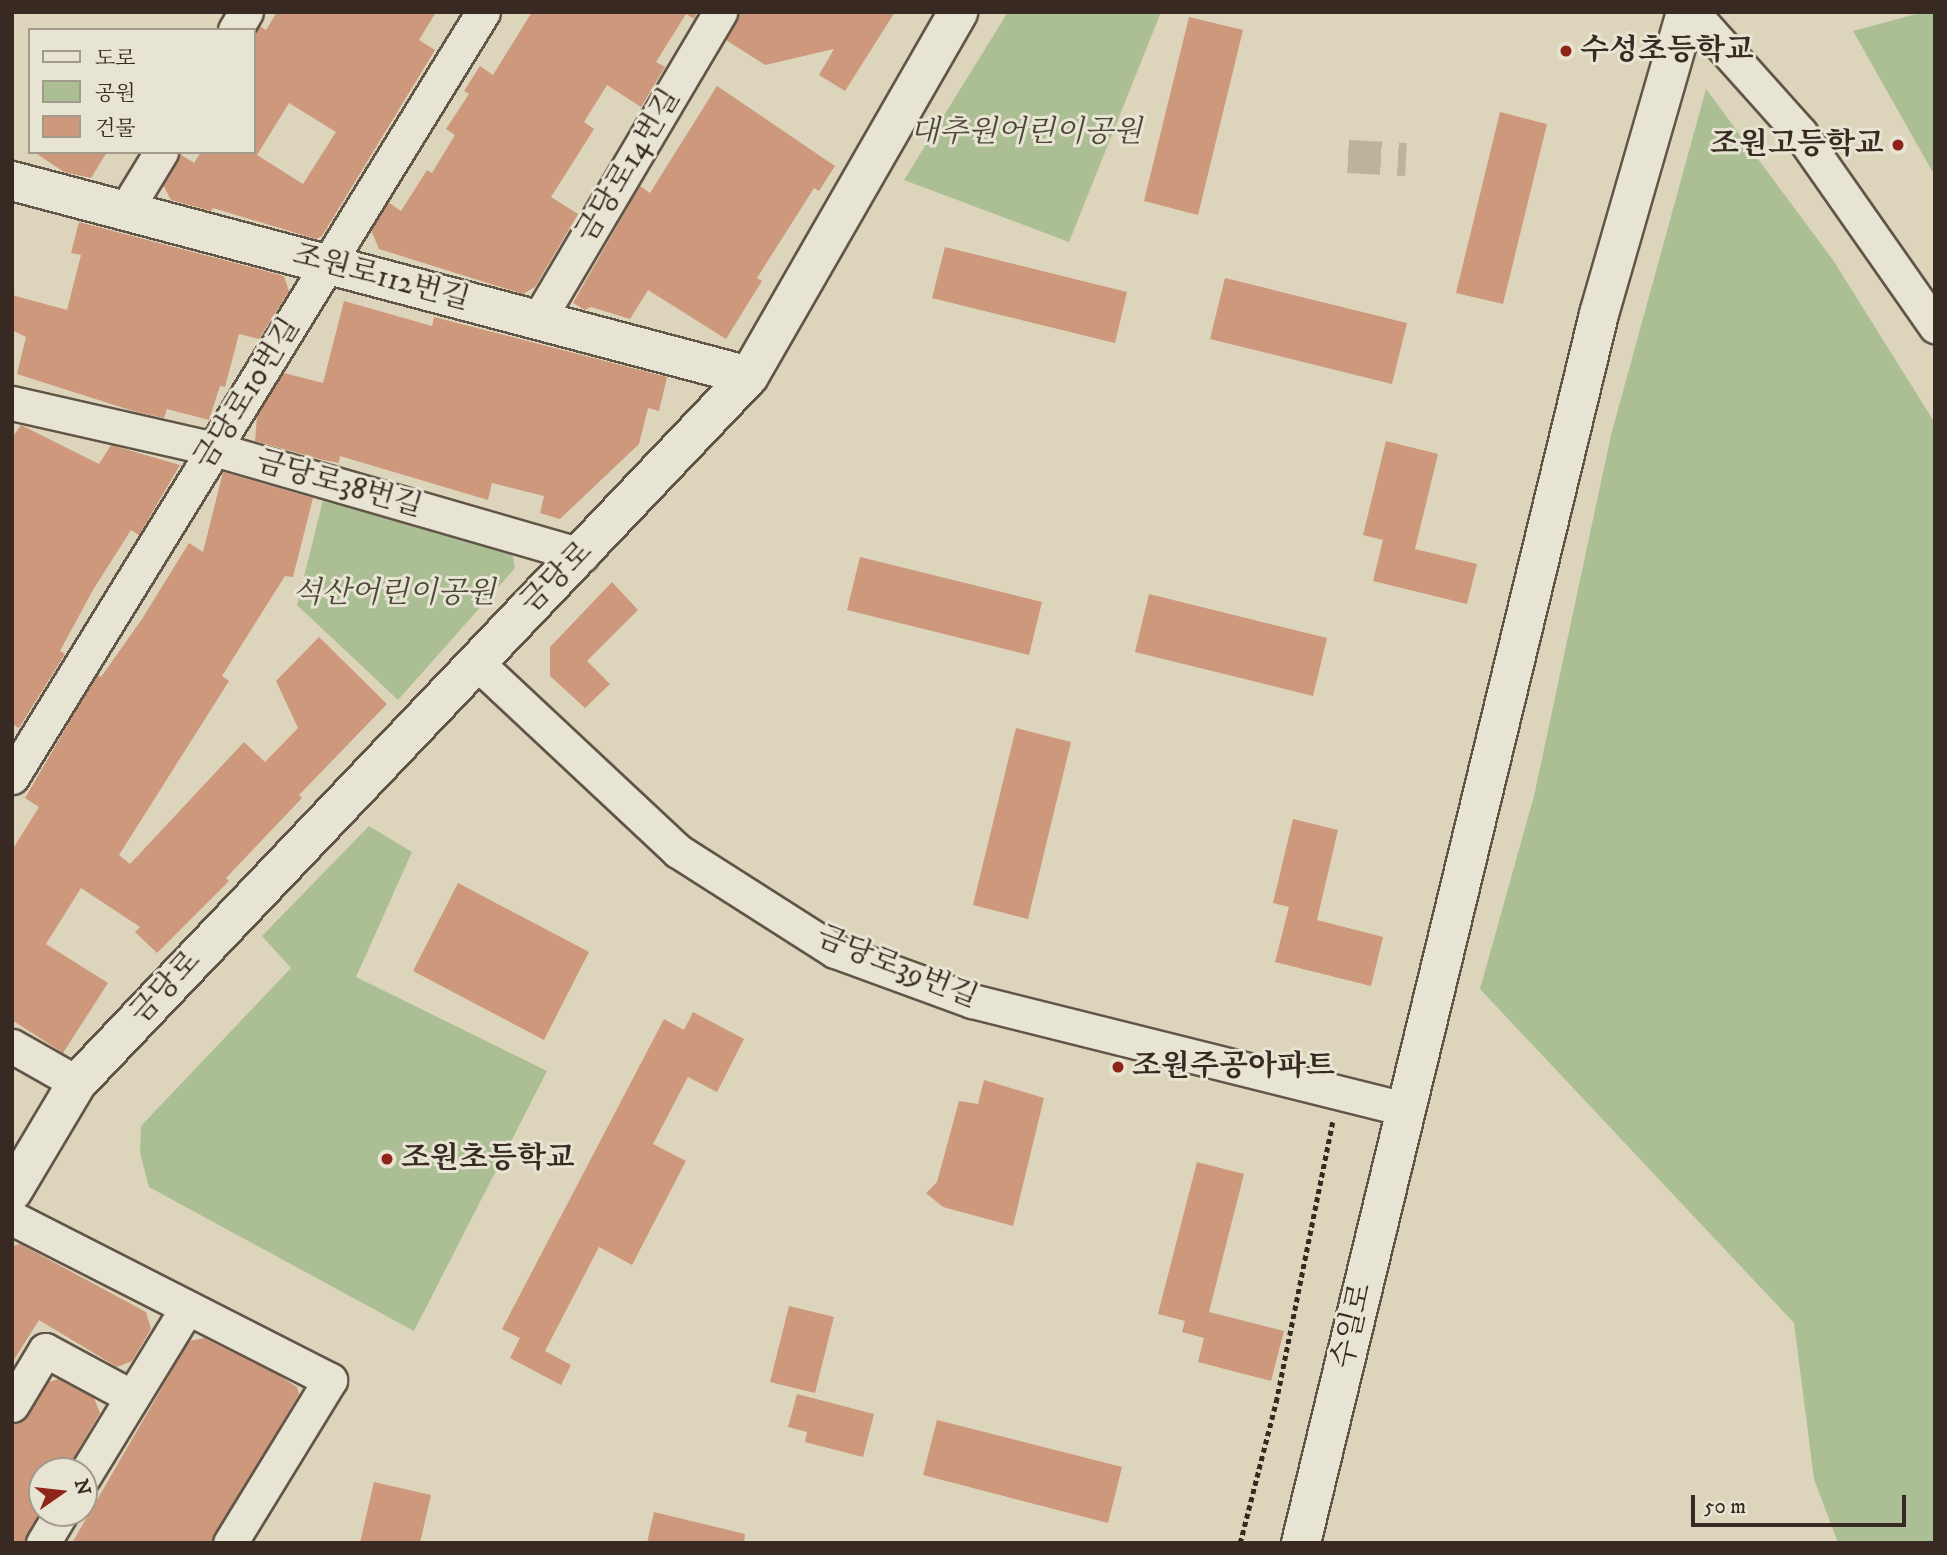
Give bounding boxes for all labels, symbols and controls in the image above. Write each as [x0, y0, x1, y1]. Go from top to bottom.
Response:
legend [28, 28, 256, 154]
place label: 수성초등학교 [1580, 33, 1754, 69]
marker: 수성초등학교 [1558, 43, 1574, 59]
text: 도로 [95, 46, 136, 72]
text: 공원 [95, 81, 136, 107]
street label: 금당로14번길 [569, 83, 689, 249]
park label: 대추원어린이공원 [910, 115, 1142, 151]
text: 건물 [95, 116, 136, 142]
place label: 조원고등학교 [1710, 127, 1884, 163]
marker: 조원고등학교 [1890, 137, 1906, 153]
street label: 조원로112번길 [289, 237, 473, 319]
street label: 금당로10번길 [187, 312, 309, 476]
street label: 금당로38번길 [252, 444, 426, 526]
street label: 금당로 [514, 535, 600, 621]
park label: 석산어린이공원 [293, 576, 495, 612]
street label: 금당로39번길 [811, 919, 983, 1017]
street label: 금당로 [123, 944, 209, 1032]
place label: 조원주공아파트 [1132, 1049, 1335, 1085]
marker: 조원주공아파트 [1110, 1059, 1126, 1075]
place label: 조원초등학교 [401, 1141, 575, 1177]
marker: 조원초등학교 [379, 1151, 395, 1167]
street label: 수일로 [1326, 1280, 1380, 1372]
north arrow [28, 1457, 98, 1527]
text: N [69, 1477, 95, 1498]
scale bar [1695, 1482, 1910, 1526]
text: 50 m [1704, 1494, 1746, 1520]

